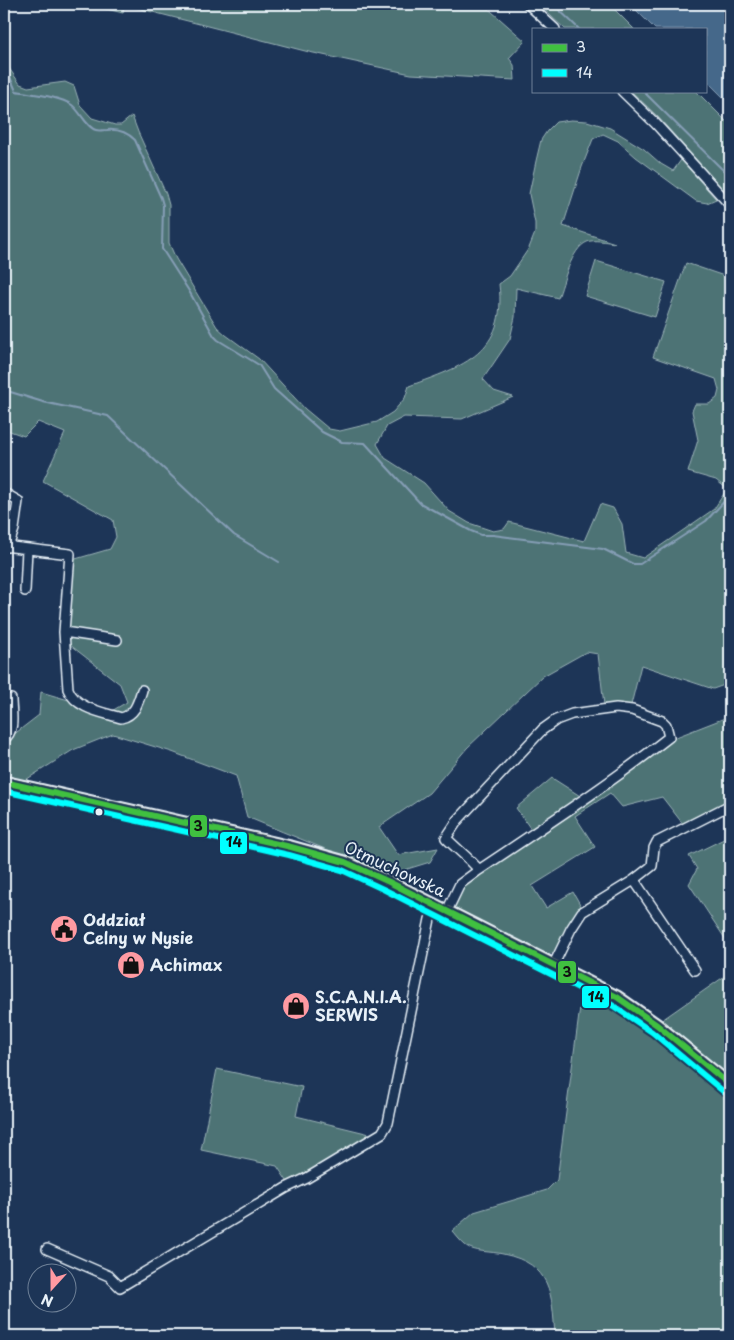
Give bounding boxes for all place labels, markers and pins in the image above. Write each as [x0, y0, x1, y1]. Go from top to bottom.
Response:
unlabelled marker [94, 807, 104, 817]
place label: Oddział Celny w Nysie [83, 907, 194, 949]
public building icon: Oddział Celny w Nysie [49, 914, 79, 944]
shop icon: Achimax [116, 950, 146, 980]
place label: Achimax [150, 952, 222, 976]
place label: S.C.A.N.I.A. SERWIS [315, 984, 407, 1026]
shop icon: S.C.A.N.I.A. SERWIS [281, 991, 311, 1021]

